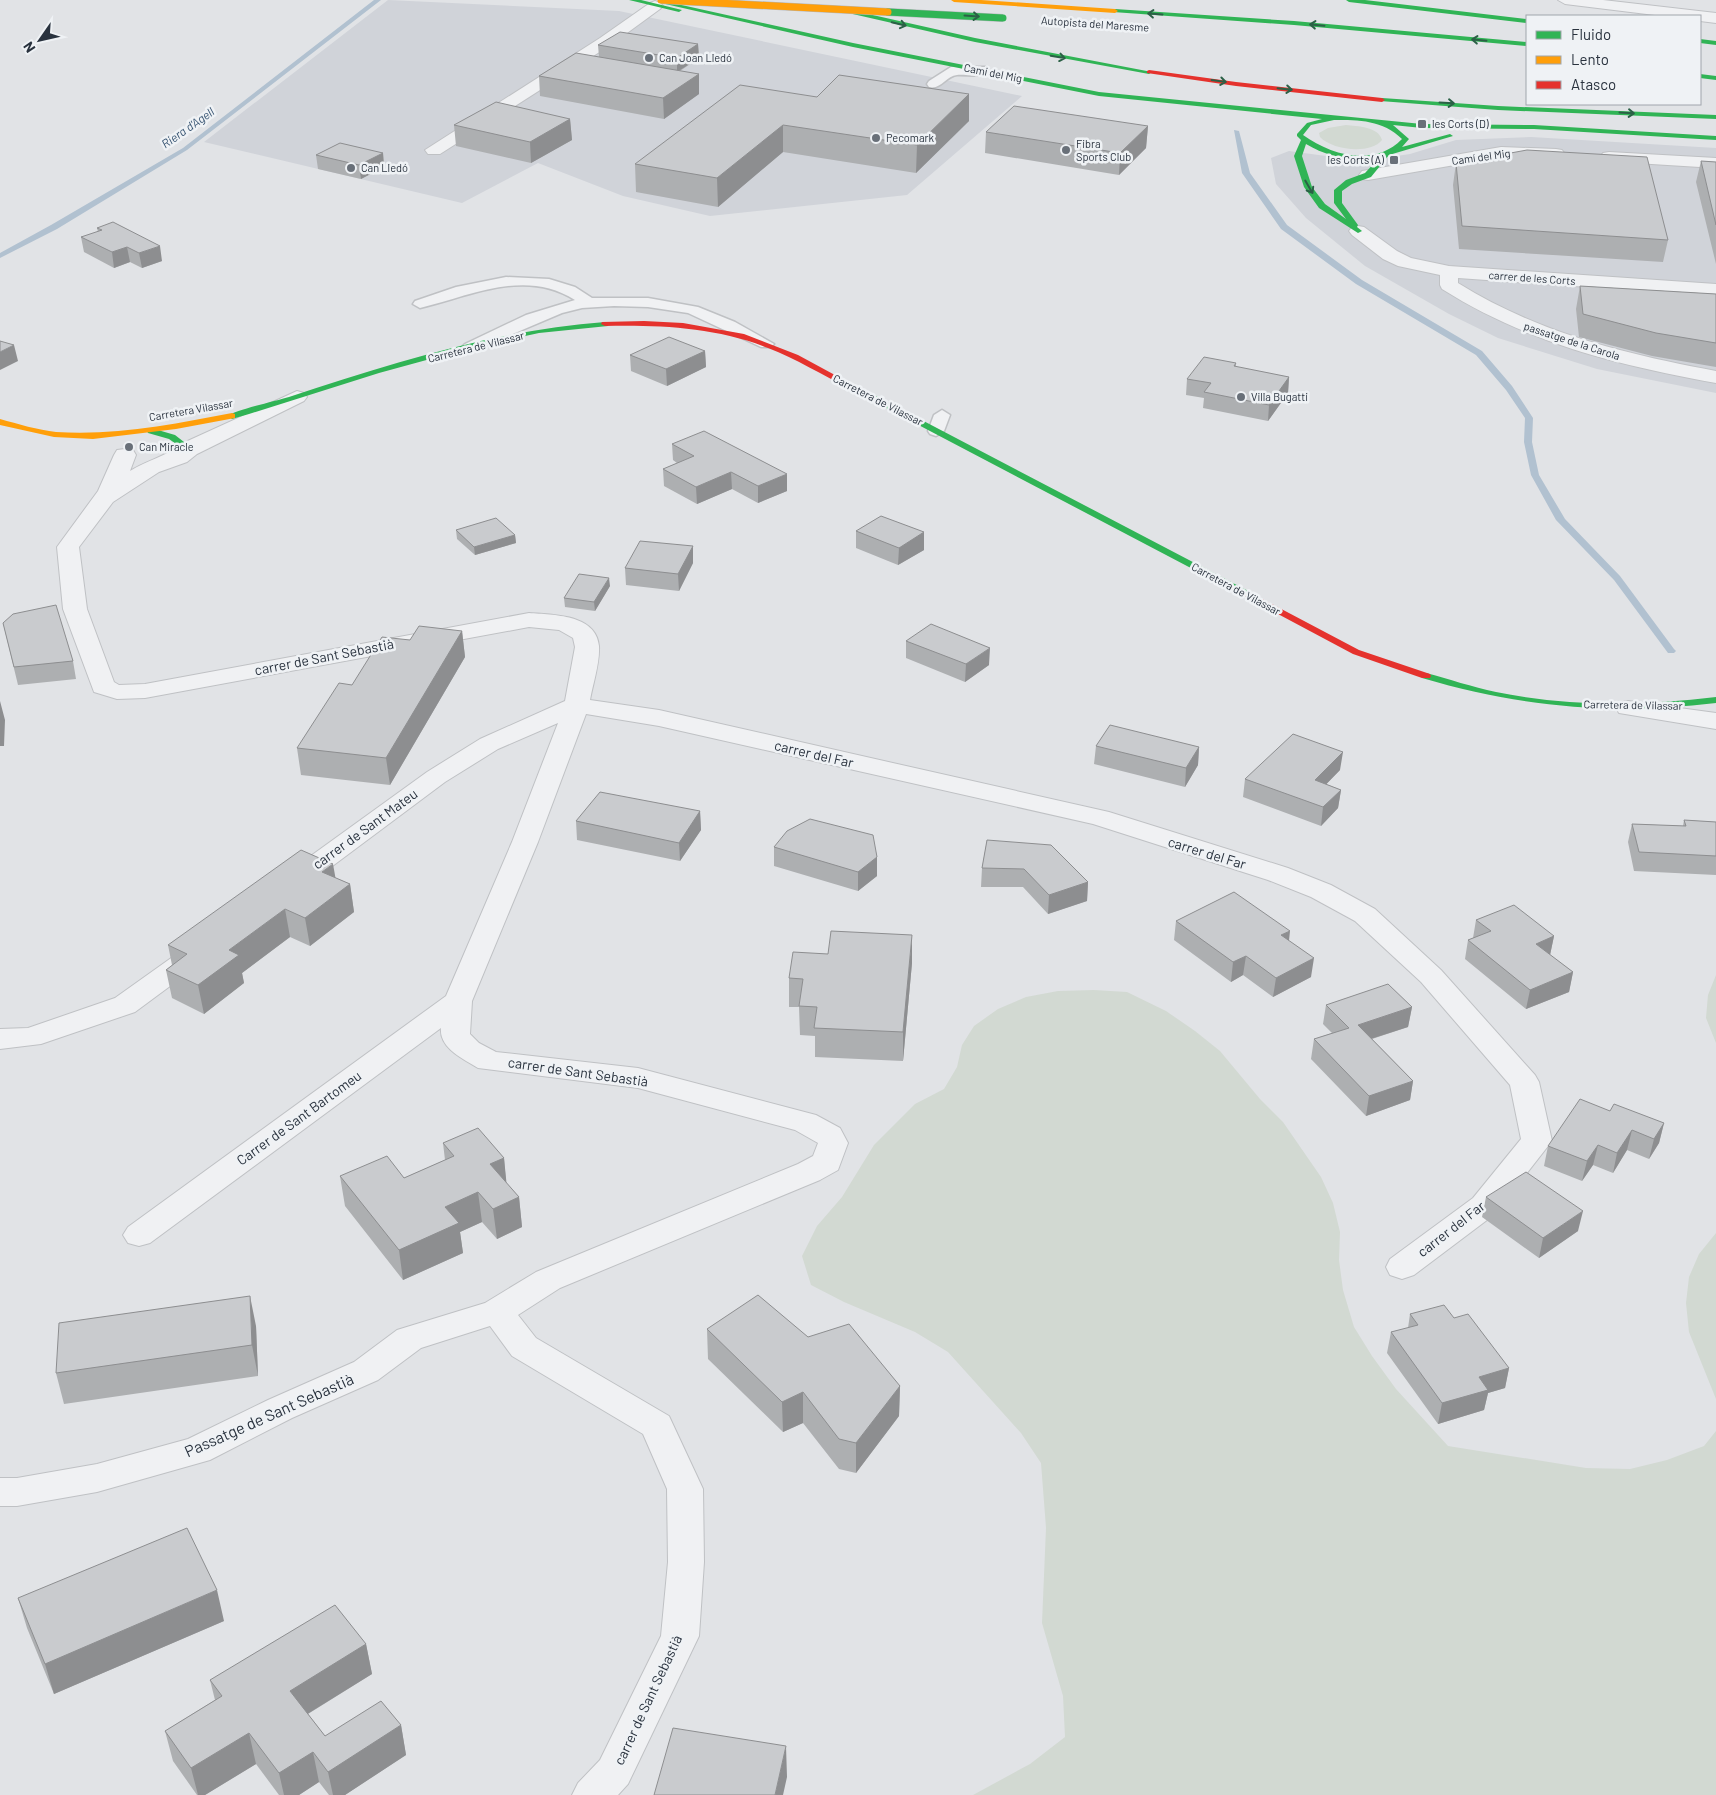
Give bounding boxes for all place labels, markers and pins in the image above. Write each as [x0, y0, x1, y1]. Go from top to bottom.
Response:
place label: Can Joan Lledó [659, 51, 732, 64]
marker: Can Joan Lledó [643, 52, 655, 64]
place label: les Corts (D) [1432, 117, 1489, 130]
marker: les Corts (D) [1416, 118, 1428, 130]
place label: Pecomark [886, 131, 935, 144]
marker: Pecomark [870, 132, 882, 144]
place label: Fibra Sports Club [1076, 137, 1131, 163]
marker: Fibra Sports Club [1060, 144, 1072, 156]
place label: les Corts (A) [1327, 153, 1384, 166]
marker: les Corts (A) [1388, 154, 1400, 166]
place label: Can Lledó [361, 161, 408, 174]
marker: Can Lledó [345, 162, 357, 174]
place label: Villa Bugatti [1251, 390, 1308, 403]
marker: Villa Bugatti [1235, 391, 1247, 403]
place label: Can Miracle [139, 440, 194, 453]
marker: Can Miracle [123, 441, 135, 453]

